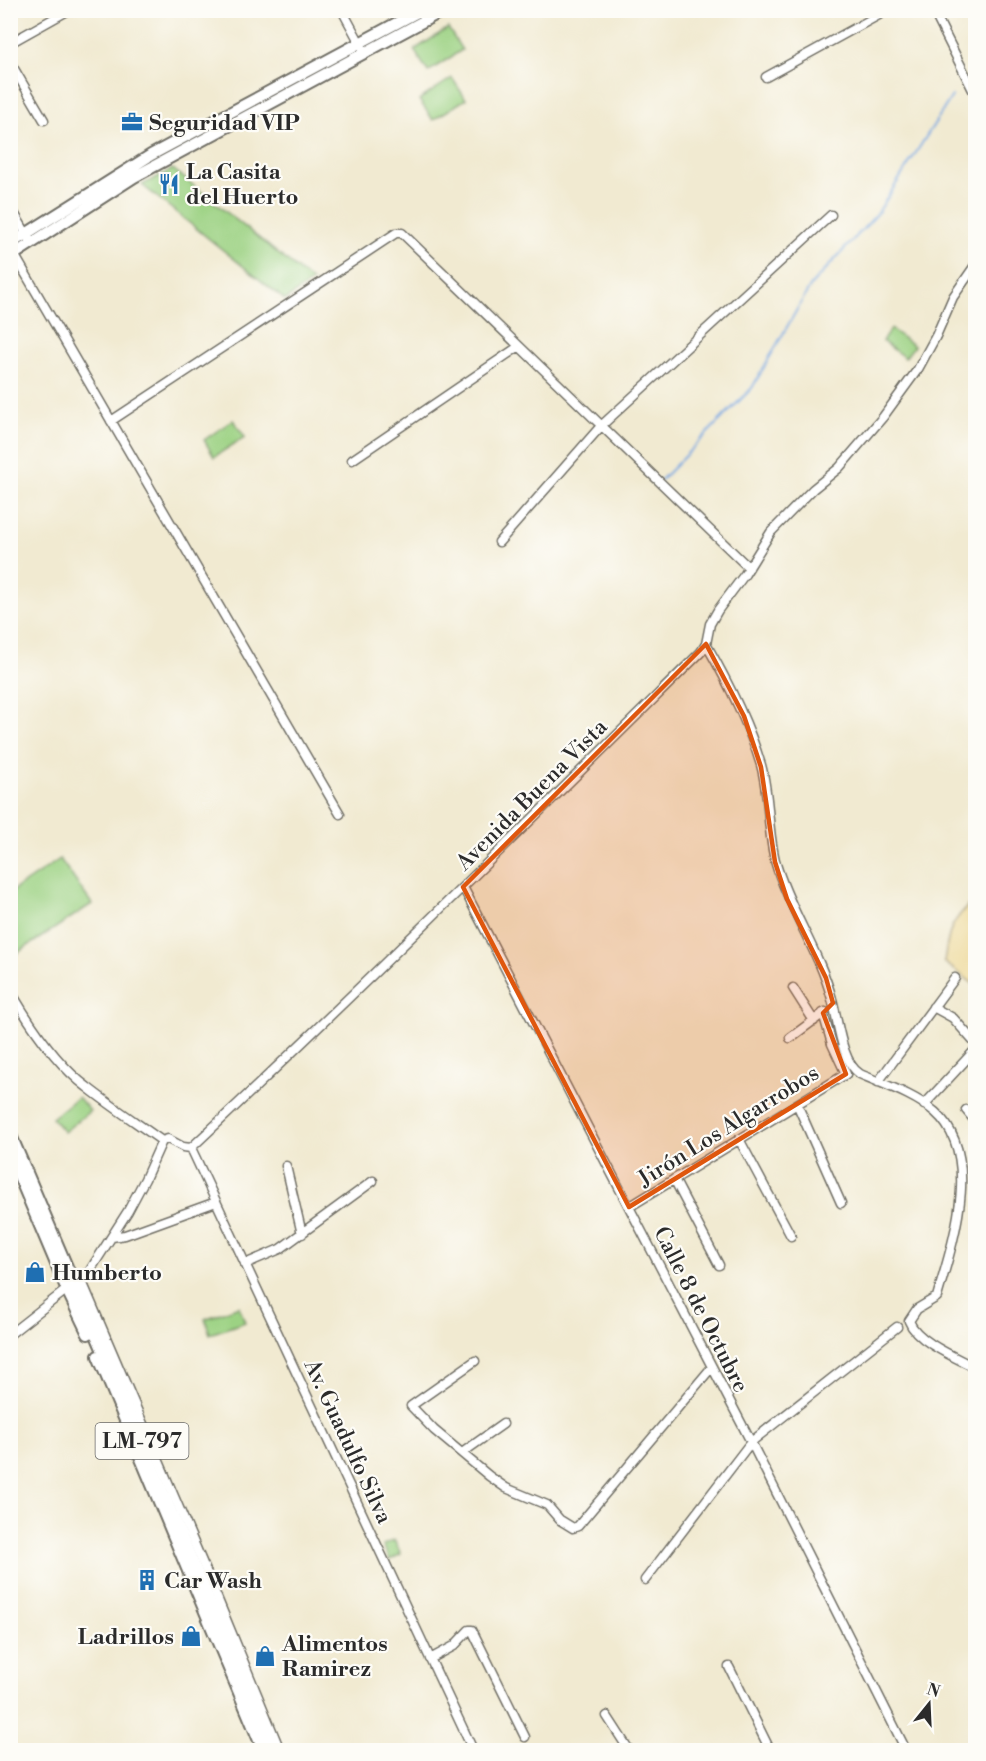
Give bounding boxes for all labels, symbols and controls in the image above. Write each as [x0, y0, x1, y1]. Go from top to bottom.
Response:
office icon: Seguridad VIP [120, 110, 144, 134]
place label: Seguridad VIP [149, 110, 300, 137]
place label: La Casita del Huerto [186, 159, 299, 211]
restaurant icon: La Casita del Huerto [157, 172, 181, 196]
street label: Avenida Buena Vista [450, 713, 614, 877]
street label: Jirón Los Algarrobos [633, 1060, 824, 1193]
street label: Calle 8 de Octubre [647, 1222, 754, 1397]
shop icon: Humberto [23, 1260, 47, 1284]
place label: Humberto [52, 1260, 162, 1287]
street label: Av. Guadulfo Silva [297, 1354, 398, 1529]
road number: LM-797 [96, 1423, 188, 1459]
building icon: Car Wash [135, 1568, 159, 1592]
place label: Car Wash [164, 1568, 262, 1595]
place label: Ladrillos [78, 1624, 174, 1651]
shop icon: Ladrillos [179, 1624, 203, 1648]
place label: Alimentos Ramirez [281, 1631, 388, 1683]
shop icon: Alimentos Ramirez [253, 1644, 277, 1668]
north arrow [899, 1674, 959, 1734]
text: N [924, 1679, 943, 1702]

